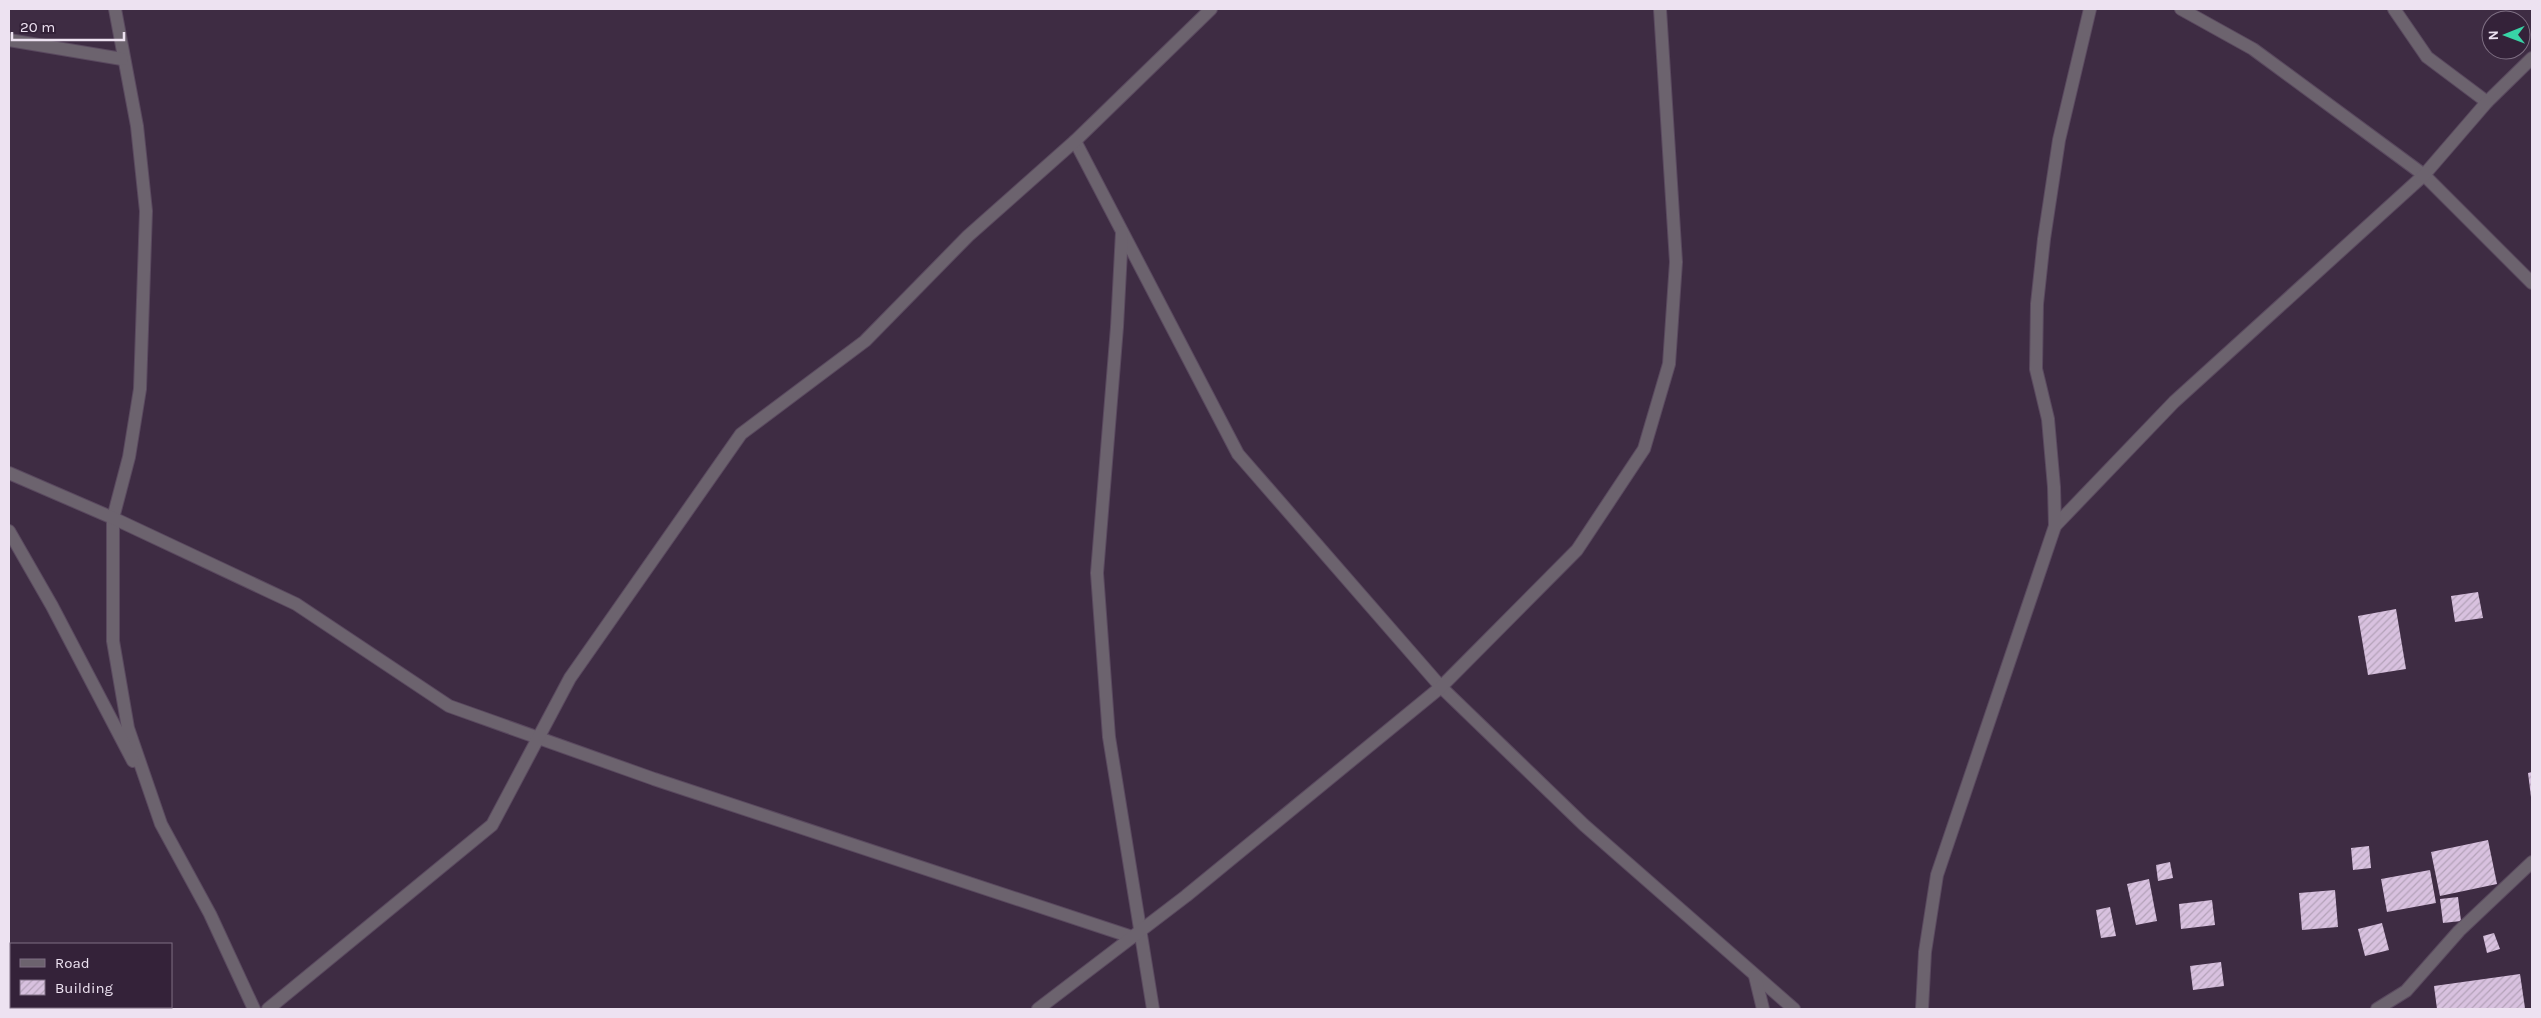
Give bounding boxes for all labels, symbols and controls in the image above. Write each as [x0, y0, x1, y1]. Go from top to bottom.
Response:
scale bar [12, 10, 125, 42]
north arrow [2481, 10, 2531, 60]
text: 20 m [20, 18, 55, 36]
text: N [2485, 30, 2502, 40]
legend [10, 943, 172, 1008]
text: Road [55, 954, 90, 972]
text: Building [55, 979, 113, 997]

